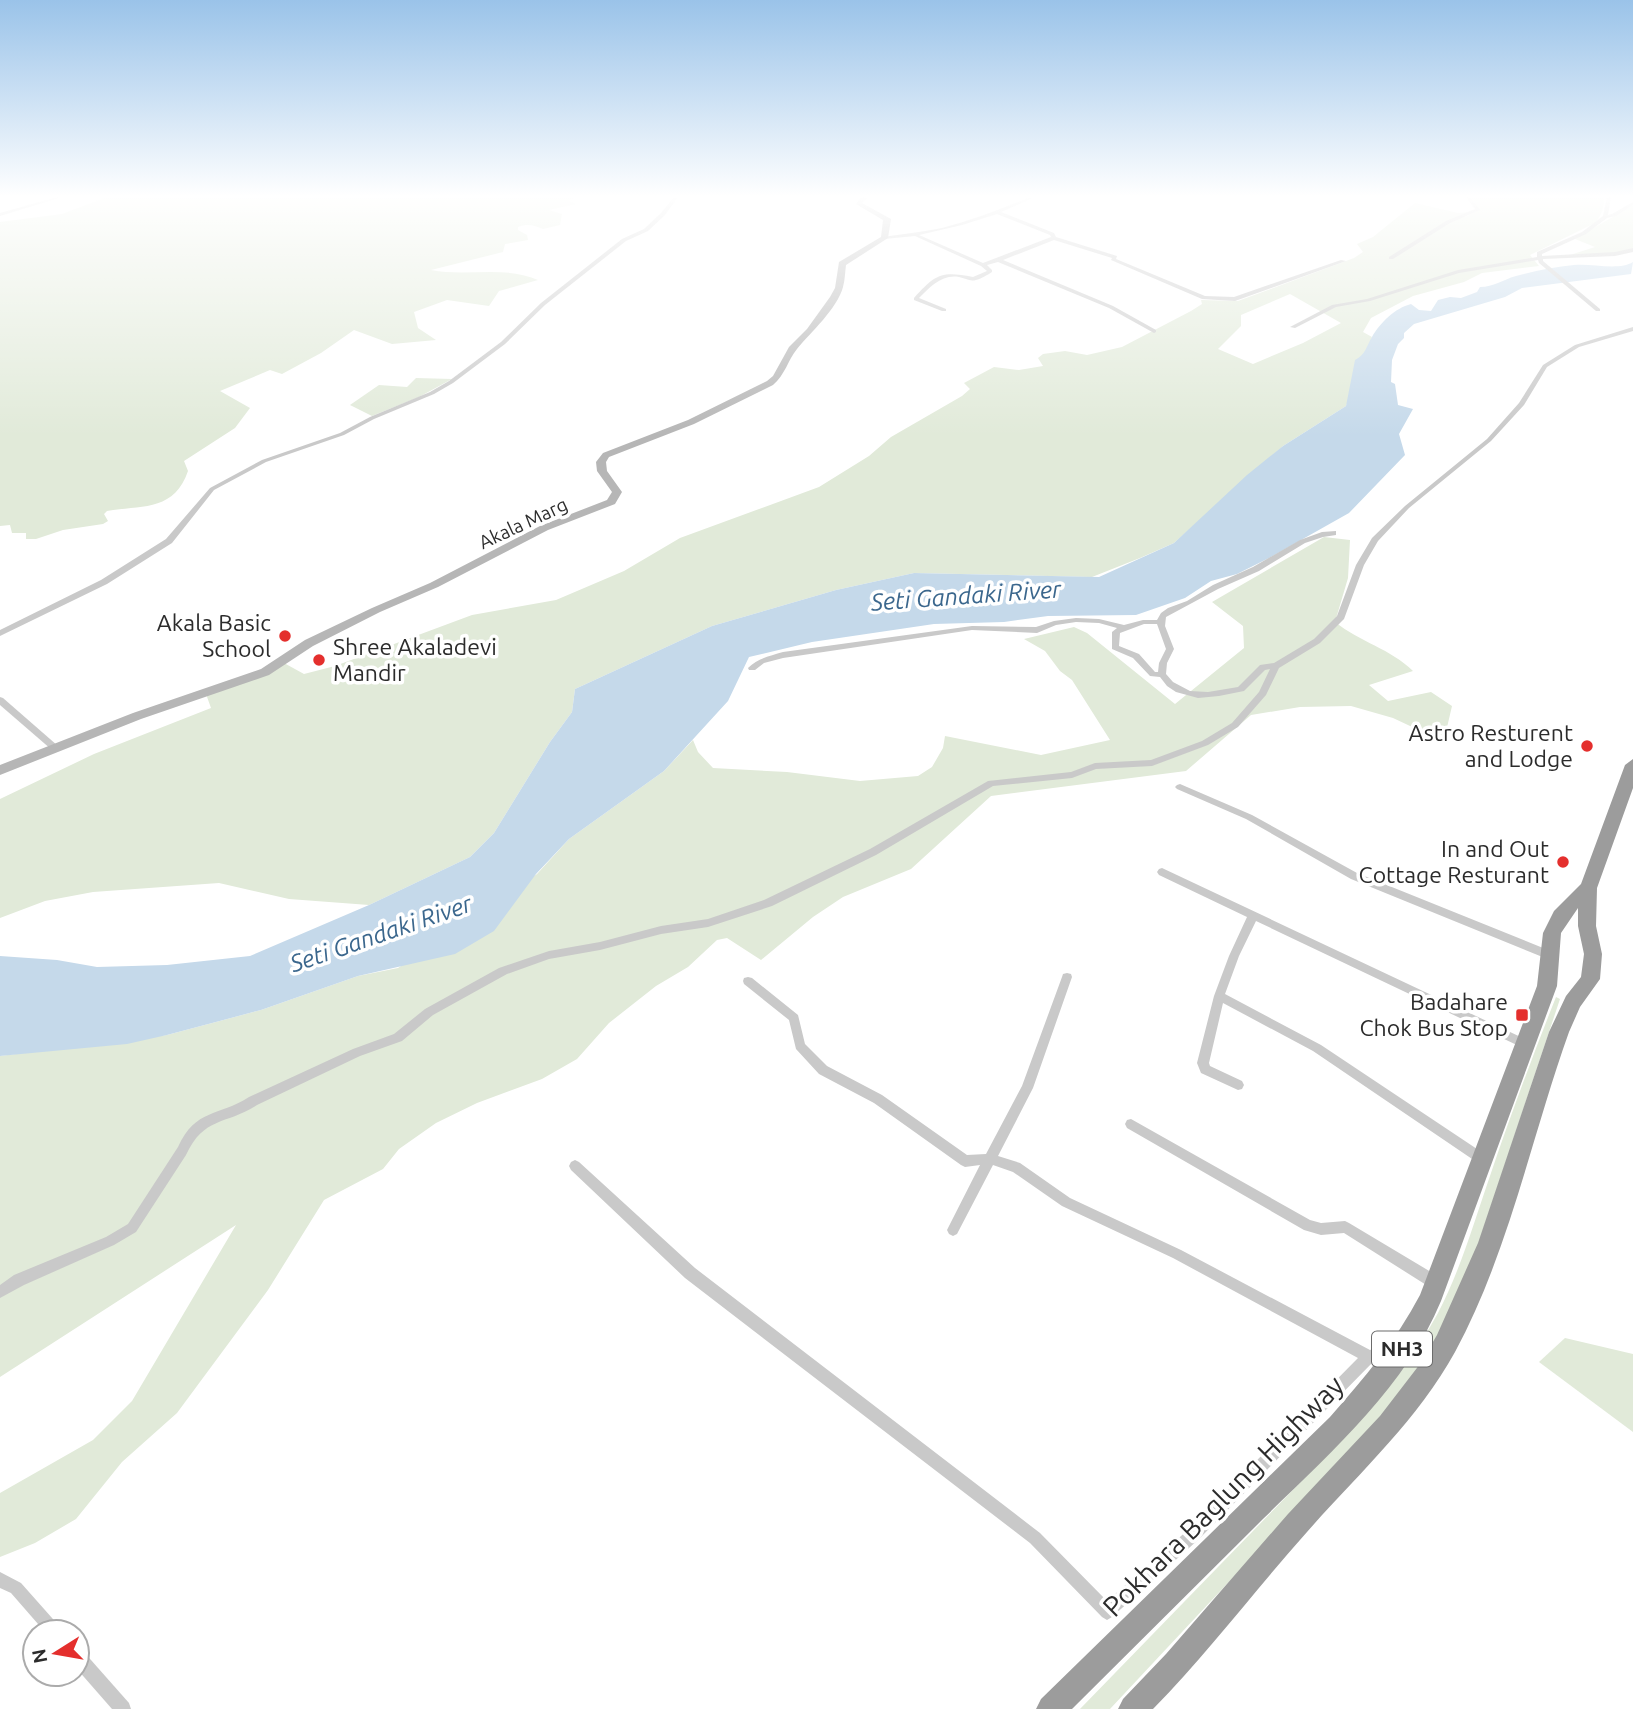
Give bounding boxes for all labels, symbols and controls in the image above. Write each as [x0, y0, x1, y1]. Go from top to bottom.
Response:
street label: Akala Marg [475, 493, 571, 553]
water label: Seti Gandaki River [869, 575, 1063, 616]
place label: Akala Basic School [157, 610, 271, 661]
marker: Akala Basic School [277, 628, 293, 644]
place label: Shree Akaladevi Mandir [333, 634, 497, 685]
marker: Shree Akaladevi Mandir [311, 652, 327, 668]
place label: Astro Resturent and Lodge [1409, 720, 1573, 771]
marker: Astro Resturent and Lodge [1579, 738, 1595, 754]
place label: In and Out Cottage Resturant [1359, 836, 1549, 887]
marker: In and Out Cottage Resturant [1555, 854, 1571, 870]
water label: Seti Gandaki River [285, 889, 476, 978]
place label: Badahare Chok Bus Stop [1359, 989, 1508, 1040]
marker: Badahare Chok Bus Stop [1514, 1007, 1530, 1023]
road number: NH3 [1372, 1332, 1432, 1366]
street label: Pokhara Baglung Highway [1096, 1369, 1349, 1622]
north arrow [21, 1618, 91, 1688]
text: N [27, 1647, 51, 1665]

